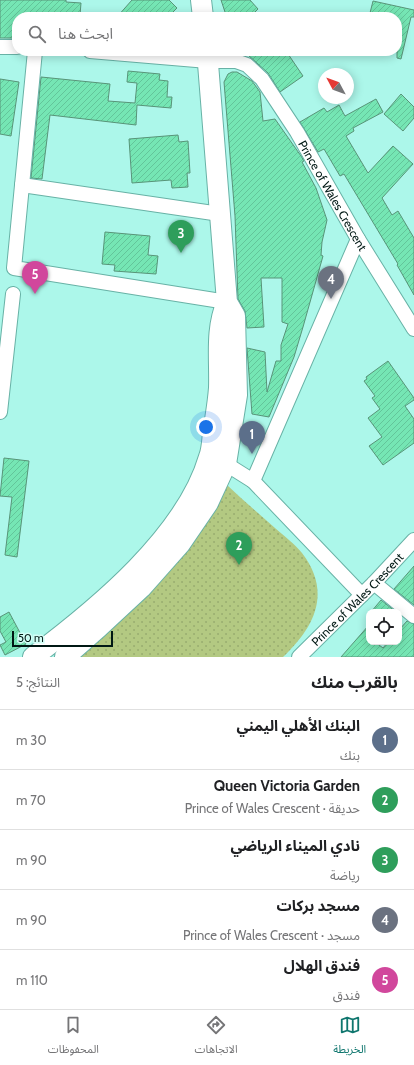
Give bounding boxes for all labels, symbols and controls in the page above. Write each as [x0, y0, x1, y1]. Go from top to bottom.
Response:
search box [12, 12, 402, 56]
icon: search [26, 23, 48, 45]
text: ابحث هنا [58, 25, 113, 43]
north arrow [318, 68, 354, 104]
street label: Prince of Wales Crescent [296, 137, 371, 253]
pin: 3 [168, 220, 194, 253]
pin: 5 [22, 261, 48, 294]
pin: 4 [318, 266, 344, 299]
your location [196, 417, 216, 437]
pin: 1 [239, 421, 265, 454]
pin: 2 [226, 532, 252, 565]
street label: Prince of Wales Crescent [308, 549, 406, 649]
map controls [366, 609, 402, 645]
button: locate [366, 609, 402, 645]
scale bar [12, 629, 113, 648]
text: 50 m [18, 631, 44, 645]
text: بالقرب منك [311, 672, 398, 692]
text: النتائج: 5 [16, 674, 60, 690]
text: البنك الأهلي اليمني [236, 717, 360, 735]
text: 30 m [16, 732, 46, 748]
text: 1 [383, 732, 387, 748]
text: بنك [340, 747, 360, 763]
text: Queen Victoria Garden [214, 777, 360, 795]
text: 70 m [16, 792, 46, 808]
text: 2 [382, 792, 388, 808]
text: حديقة · Prince of Wales Crescent [185, 800, 360, 816]
text: نادي الميناء الرياضي [230, 837, 360, 855]
text: 90 m [16, 852, 47, 868]
text: 3 [382, 852, 389, 868]
text: رياضة [330, 867, 360, 883]
text: مسجد بركات [276, 897, 360, 915]
text: 90 m [16, 912, 47, 928]
text: 4 [381, 912, 389, 928]
text: مسجد · Prince of Wales Crescent [183, 927, 360, 943]
text: فندق الهلال [284, 957, 360, 975]
text: 110 m [16, 972, 48, 988]
text: 5 [382, 972, 389, 988]
text: فندق [333, 987, 360, 1003]
tab: المحفوظات [48, 1014, 99, 1061]
tab: الاتجاهات [195, 1014, 238, 1061]
tab: الخريطة [333, 1014, 366, 1061]

